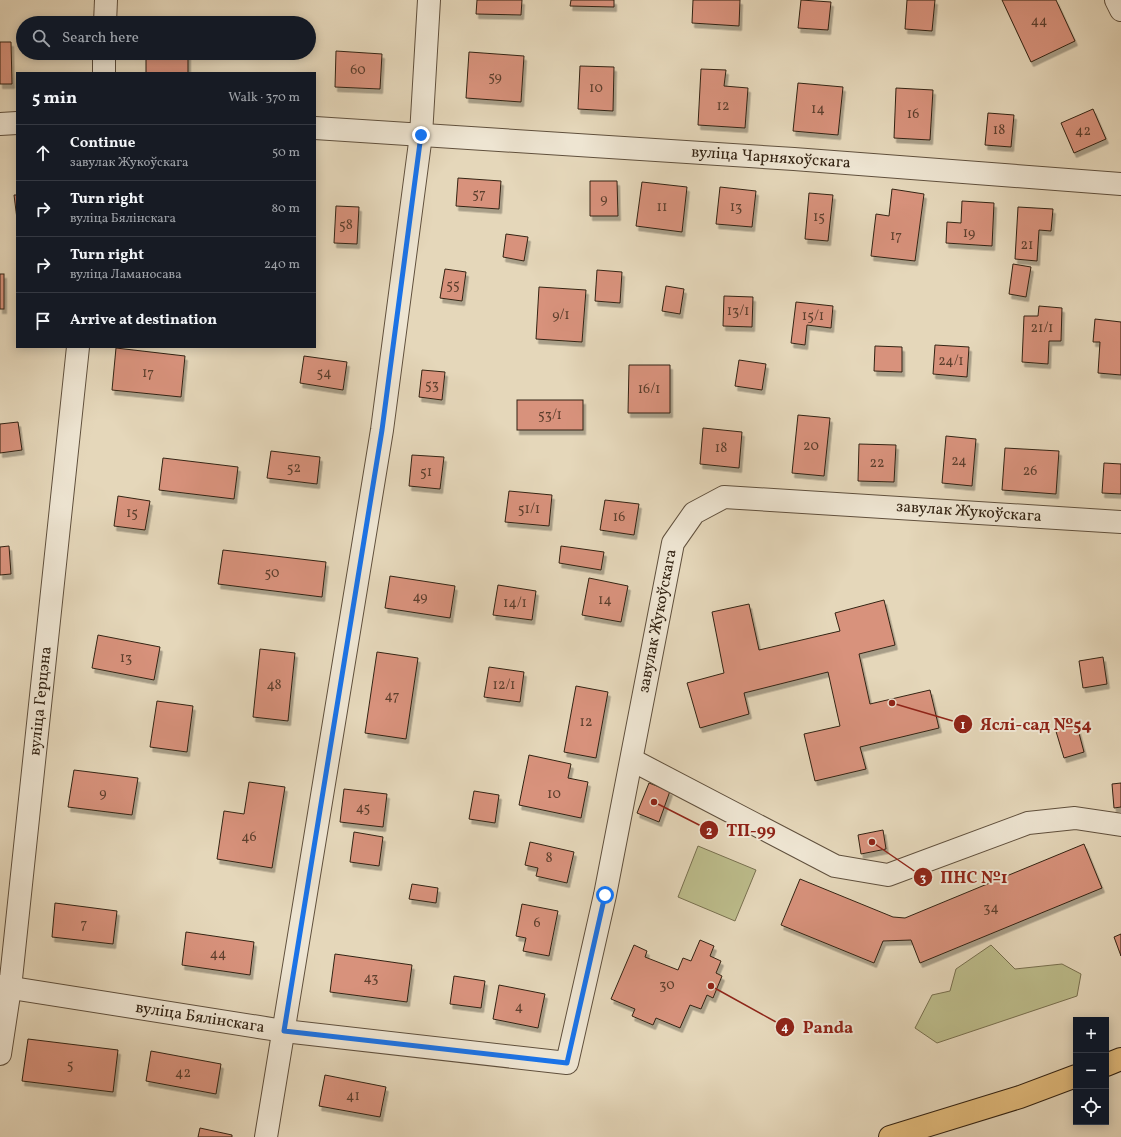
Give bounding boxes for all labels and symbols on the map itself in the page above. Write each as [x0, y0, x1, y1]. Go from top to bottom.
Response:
house number: 44 [1031, 12, 1047, 31]
house number: 60 [350, 61, 366, 80]
house number: 59 [488, 68, 502, 87]
house number: 10 [589, 79, 603, 98]
house number: 12 [717, 97, 729, 116]
house number: 14 [811, 100, 825, 119]
house number: 16 [907, 105, 919, 124]
house number: 18 [993, 121, 1005, 140]
house number: 42 [1075, 122, 1091, 141]
route end [412, 126, 430, 144]
street label: вуліца Чарняхоўскага [691, 141, 851, 175]
house number: 57 [472, 185, 486, 204]
house number: 9 [600, 190, 608, 209]
house number: 11 [657, 198, 667, 217]
house number: 13 [730, 198, 742, 217]
house number: 15 [813, 208, 825, 227]
house number: 58 [339, 216, 353, 235]
house number: 19 [963, 224, 975, 243]
house number: 17 [890, 227, 902, 246]
house number: 21 [1021, 236, 1033, 255]
house number: 55 [446, 276, 460, 295]
house number: 13/1 [727, 302, 749, 321]
house number: 9/1 [552, 306, 570, 325]
house number: 15/1 [802, 307, 824, 326]
house number: 21/1 [1030, 319, 1054, 338]
house number: 24/1 [938, 352, 964, 371]
house number: 17 [142, 364, 154, 383]
house number: 54 [316, 364, 332, 383]
house number: 53 [425, 376, 439, 395]
house number: 16/1 [638, 380, 660, 399]
house number: 53/1 [538, 406, 562, 425]
house number: 20 [803, 437, 819, 456]
house number: 18 [715, 439, 727, 458]
house number: 24 [951, 452, 967, 471]
house number: 22 [869, 454, 885, 473]
house number: 52 [287, 459, 301, 478]
house number: 26 [1023, 462, 1037, 481]
house number: 51 [420, 463, 432, 482]
street label: завулак Жукоўскага [896, 496, 1043, 528]
house number: 51/1 [518, 500, 540, 519]
house number: 15 [126, 504, 138, 523]
house number: 16 [613, 508, 625, 527]
street label: завулак Жукоўскага [633, 547, 683, 695]
house number: 50 [265, 564, 279, 583]
house number: 49 [412, 588, 428, 607]
house number: 14 [598, 591, 612, 610]
house number: 14/1 [503, 594, 527, 613]
street label: вуліца Герцэна [24, 645, 58, 757]
house number: 13 [120, 649, 132, 668]
house number: 48 [266, 676, 282, 695]
house number: 12/1 [492, 676, 516, 695]
house number: 47 [384, 687, 400, 706]
callout: Яслі-сад №54 [953, 710, 1100, 739]
house number: 12 [580, 713, 592, 732]
text: Яслі-сад №54 [980, 714, 1092, 737]
text: 1 [961, 718, 966, 734]
house number: 9 [99, 784, 107, 803]
house number: 10 [547, 785, 561, 804]
house number: 45 [356, 799, 370, 818]
callout: ТП-99 [699, 816, 784, 845]
text: ТП-99 [726, 820, 776, 843]
text: 2 [706, 824, 712, 840]
house number: 46 [241, 828, 257, 847]
house number: 8 [545, 849, 553, 868]
callout: ПНС №1 [913, 863, 1016, 892]
text: ПНС №1 [940, 867, 1008, 890]
text: 3 [920, 871, 926, 887]
route start [596, 886, 614, 904]
house number: 34 [983, 899, 999, 918]
house number: 6 [533, 914, 541, 933]
house number: 7 [81, 915, 88, 934]
house number: 44 [210, 945, 226, 964]
house number: 43 [364, 969, 378, 988]
house number: 30 [659, 976, 675, 995]
street label: вуліца Бялінскага [134, 997, 266, 1039]
house number: 4 [515, 998, 523, 1017]
callout: Panda [775, 1012, 861, 1041]
text: Panda [803, 1017, 853, 1040]
text: 4 [781, 1020, 789, 1036]
house number: 5 [67, 1056, 73, 1075]
house number: 42 [175, 1064, 191, 1083]
house number: 41 [346, 1087, 360, 1106]

